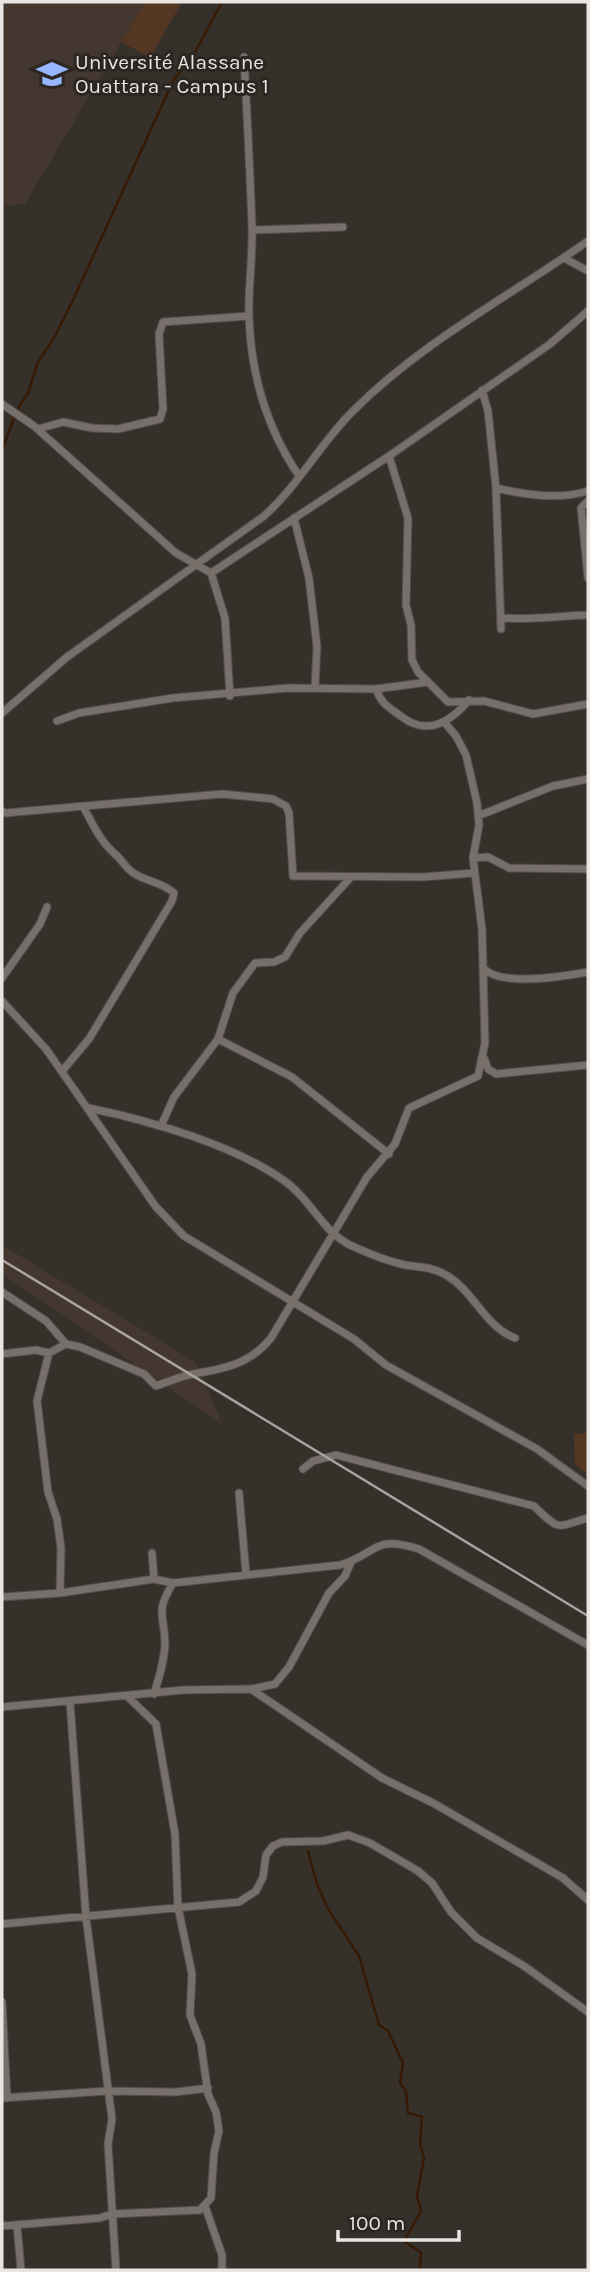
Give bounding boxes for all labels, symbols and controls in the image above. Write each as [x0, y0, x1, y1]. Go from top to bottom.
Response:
place label: Université Alassane Ouattara - Campus 1 [75, 50, 269, 98]
school or university icon: Université Alassane Ouattara - Campus 1 [35, 57, 69, 91]
scale bar [338, 2198, 459, 2242]
text: 100 m [349, 2211, 406, 2235]

